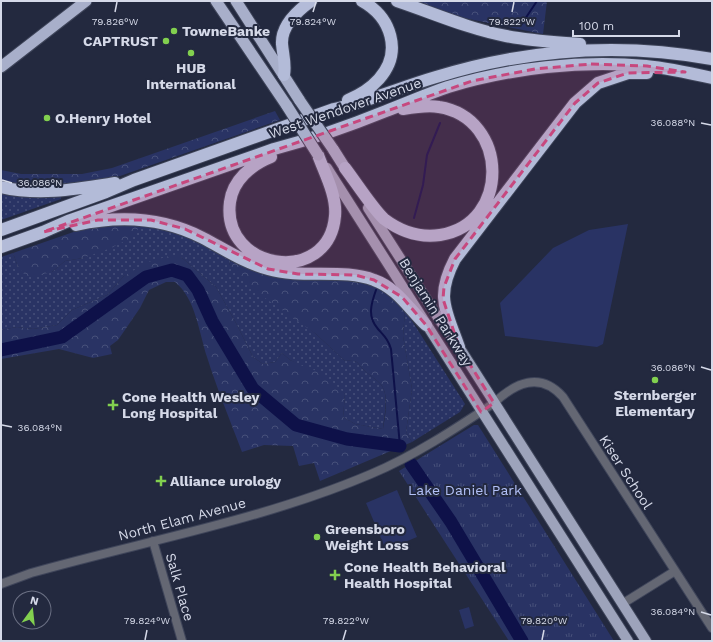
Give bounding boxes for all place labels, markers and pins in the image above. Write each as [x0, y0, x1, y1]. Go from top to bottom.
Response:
place label: TowneBanke [182, 23, 270, 39]
marker: TowneBanke [169, 26, 179, 36]
place label: CAPTRUST [83, 33, 158, 49]
marker: CAPTRUST [161, 36, 171, 46]
marker: HUB International [186, 48, 196, 58]
place label: HUB International [146, 60, 236, 92]
place label: O.Henry Hotel [55, 110, 152, 126]
marker: O.Henry Hotel [42, 113, 52, 123]
marker: Sternberger Elementary [650, 375, 660, 385]
place label: Sternberger Elementary [614, 387, 696, 419]
place label: Cone Health Wesley Long Hospital [122, 389, 260, 421]
marker: Cone Health Wesley Long Hospital [107, 399, 119, 411]
place label: Alliance urology [170, 473, 281, 489]
marker: Alliance urology [155, 475, 167, 487]
place label: Greensboro Weight Loss [325, 521, 409, 553]
marker: Greensboro Weight Loss [312, 532, 322, 542]
place label: Cone Health Behavioral Health Hospital [344, 559, 506, 591]
marker: Cone Health Behavioral Health Hospital [329, 569, 341, 581]

